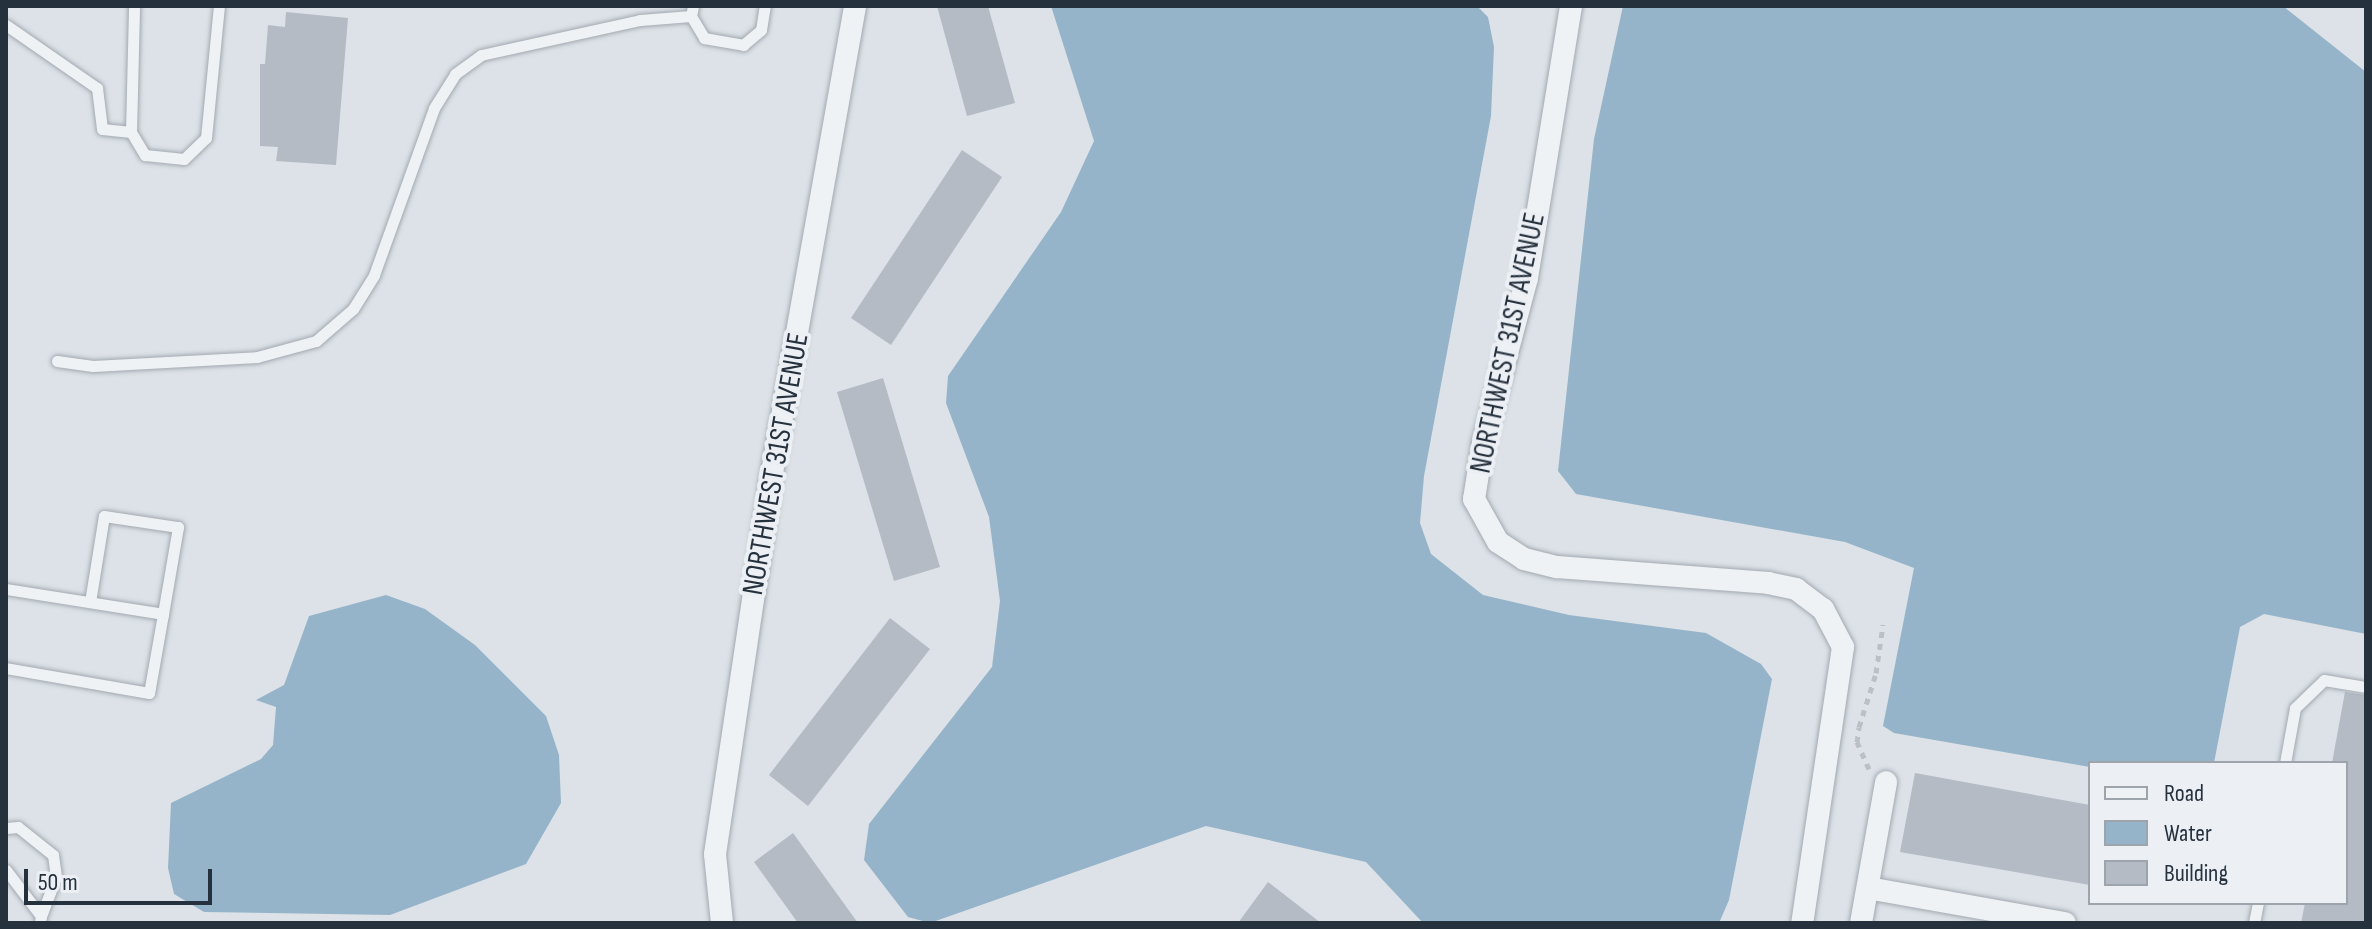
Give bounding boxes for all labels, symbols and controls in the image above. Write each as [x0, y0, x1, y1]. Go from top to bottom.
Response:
street label: NORTHWEST 31ST AVENUE [1463, 209, 1553, 477]
street label: NORTHWEST 31ST AVENUE [735, 330, 817, 598]
legend [2088, 761, 2348, 905]
text: Road [2164, 779, 2204, 808]
text: Water [2164, 819, 2212, 848]
scale bar [28, 853, 216, 903]
text: Building [2164, 859, 2228, 888]
text: 50 m [38, 868, 78, 897]

